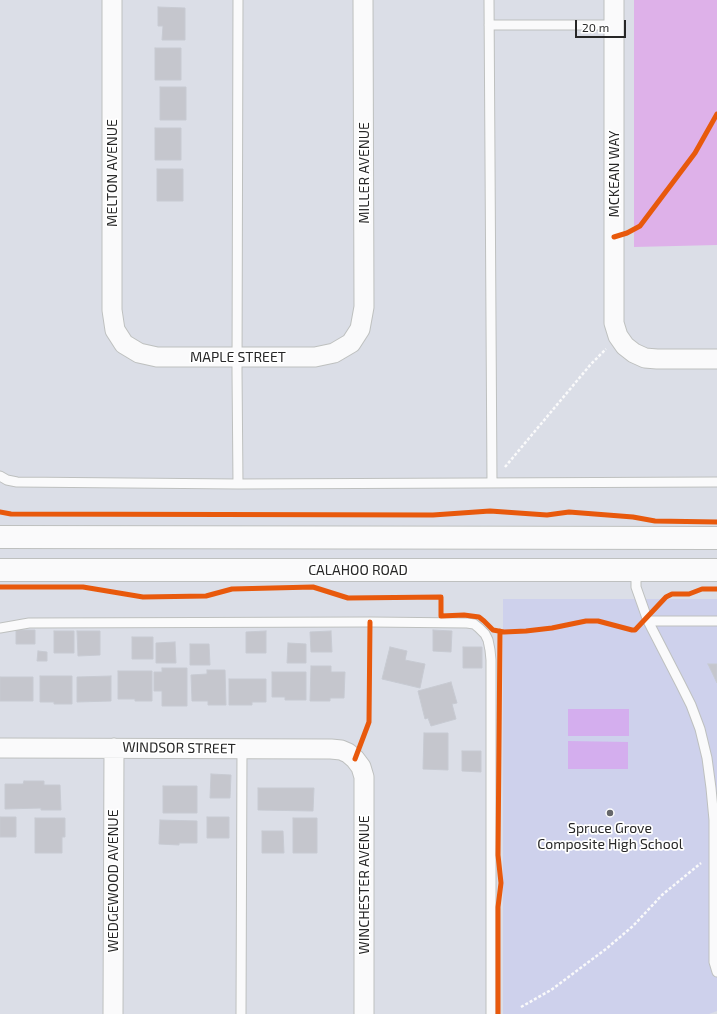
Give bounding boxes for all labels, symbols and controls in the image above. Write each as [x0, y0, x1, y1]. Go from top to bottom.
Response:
scale bar [577, 12, 628, 38]
text: 20 m [582, 20, 609, 34]
street label: MELTON AVENUE [104, 119, 120, 227]
street label: MILLER AVENUE [356, 122, 372, 224]
street label: MCKEAN WAY [606, 131, 622, 217]
street label: MAPLE STREET [190, 349, 286, 365]
street label: CALAHOO ROAD [308, 562, 408, 578]
street label: WINDSOR STREET [122, 739, 236, 757]
marker: Spruce Grove Composite High School [605, 808, 615, 818]
street label: WEDGEWOOD AVENUE [105, 809, 121, 953]
street label: WINCHESTER AVENUE [356, 815, 372, 955]
place label: Spruce Grove Composite High School [537, 820, 683, 852]

